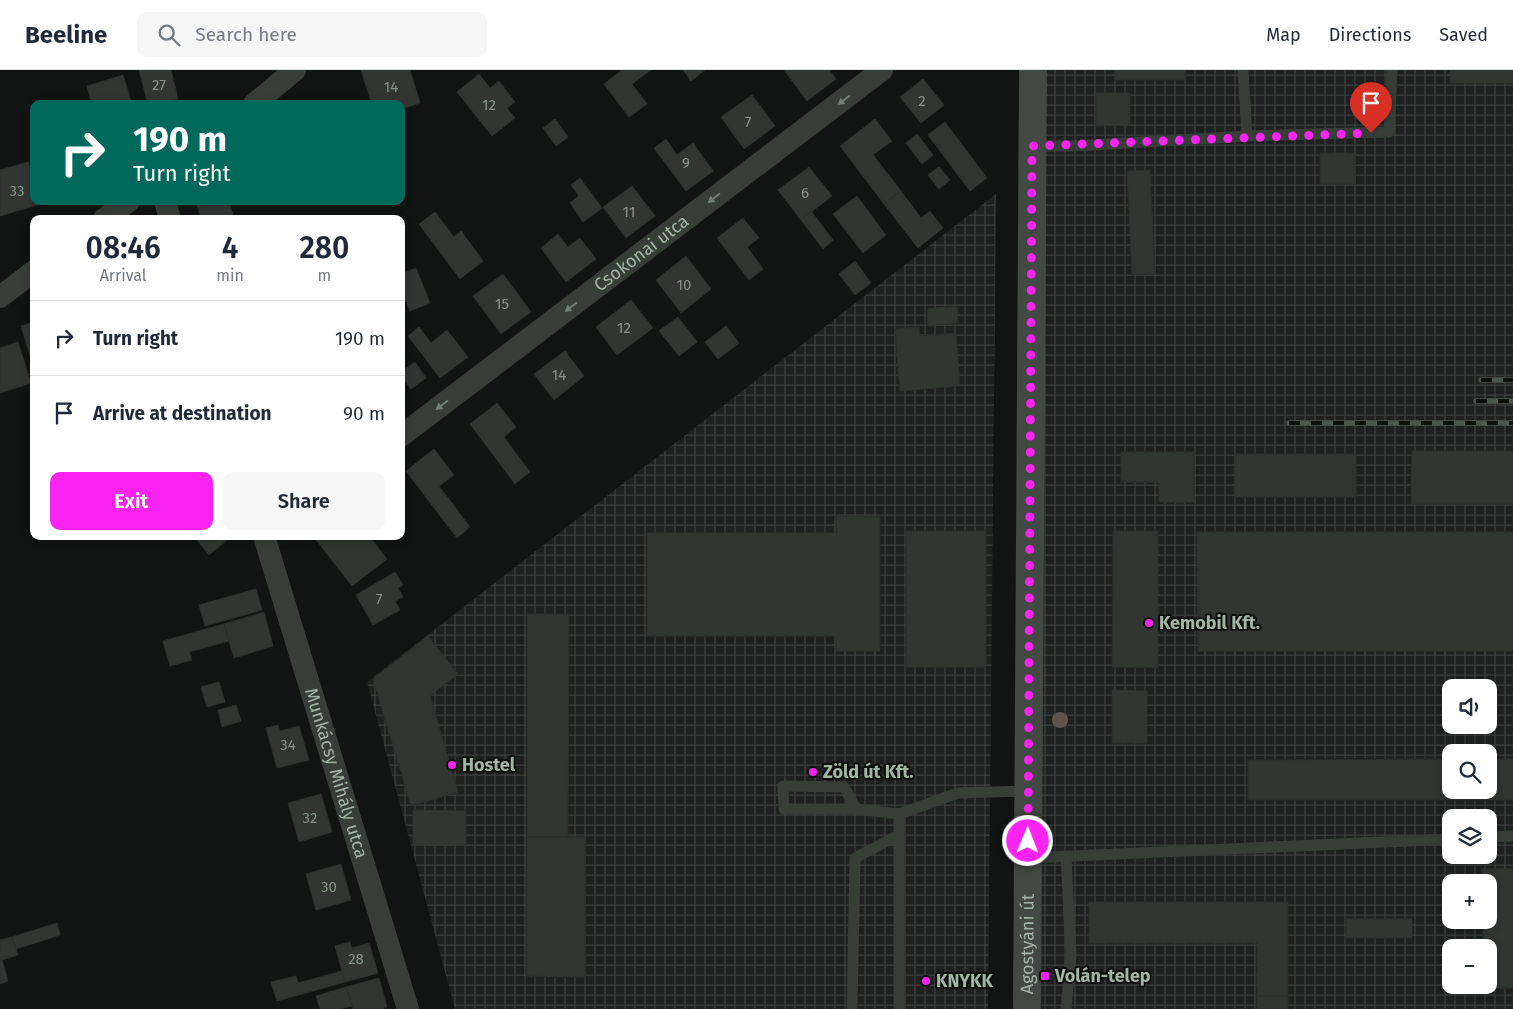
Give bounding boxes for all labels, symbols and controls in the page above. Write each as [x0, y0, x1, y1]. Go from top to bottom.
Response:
search box [137, 12, 487, 57]
text: Beeline [25, 21, 107, 49]
icon: search [155, 21, 183, 49]
text: Search here [195, 23, 297, 46]
text: Map [1266, 24, 1301, 46]
text: Directions [1329, 24, 1411, 46]
text: Saved [1439, 24, 1488, 46]
house number: 27 [152, 76, 166, 94]
house number: 14 [384, 78, 398, 96]
pin [1350, 82, 1392, 133]
icon: arrive [1357, 89, 1385, 117]
house number: 2 [918, 92, 926, 110]
one-way arrow [838, 94, 851, 105]
house number: 12 [482, 96, 496, 114]
house number: 7 [745, 113, 752, 131]
text: 190 m [133, 118, 227, 160]
icon: right [50, 120, 115, 185]
house number: 9 [682, 154, 690, 172]
text: Turn right [133, 160, 230, 187]
house number: 33 [10, 182, 24, 200]
house number: 6 [801, 184, 809, 202]
one-way arrow [707, 193, 721, 203]
house number: 11 [623, 203, 635, 221]
street label: Csokonai utca [589, 210, 693, 296]
text: 08:46 [86, 230, 161, 266]
text: 4 [222, 230, 238, 266]
text: 280 [299, 230, 349, 266]
text: Arrival [100, 266, 147, 285]
text: min [216, 266, 244, 285]
text: m [318, 266, 331, 285]
house number: 10 [677, 276, 691, 294]
house number: 15 [495, 295, 509, 313]
one-way arrow [564, 302, 578, 312]
house number: 12 [617, 319, 631, 337]
icon: right [50, 324, 78, 352]
text: Turn right [93, 327, 178, 350]
text: 190 m [335, 327, 385, 350]
house number: 14 [552, 366, 566, 384]
icon: arrive [50, 399, 78, 427]
one-way arrow [436, 400, 449, 411]
text: Arrive at destination [93, 402, 272, 425]
text: 90 m [343, 402, 385, 425]
button: Exit [50, 472, 213, 530]
button: Share [223, 472, 385, 530]
house number: 7 [376, 590, 383, 608]
place label: Kemobil Kft. [1159, 612, 1260, 634]
marker: Kemobil Kft. [1143, 617, 1155, 629]
map controls [1442, 679, 1497, 994]
button: sound [1442, 679, 1497, 734]
street label: Munkácsy Mihály utca [300, 685, 373, 861]
house number: 34 [280, 736, 296, 754]
button: search [1442, 744, 1497, 799]
place label: Hostel [462, 754, 516, 776]
marker: Hostel [446, 759, 458, 771]
place label: Zöld út Kft. [823, 761, 914, 783]
marker: Zöld út Kft. [807, 766, 819, 778]
house number: 32 [303, 809, 317, 827]
button: layers [1442, 809, 1497, 864]
position arrow [1001, 814, 1053, 866]
button: + [1442, 874, 1497, 929]
house number: 30 [321, 878, 337, 896]
street label: Agostyáni út [1016, 893, 1039, 994]
button: − [1442, 939, 1497, 994]
house number: 28 [348, 950, 364, 968]
place label: Volán-telep [1054, 965, 1151, 987]
place label: KNYKK [936, 970, 993, 992]
marker: Volán-telep [1039, 970, 1051, 982]
marker: KNYKK [920, 975, 932, 987]

